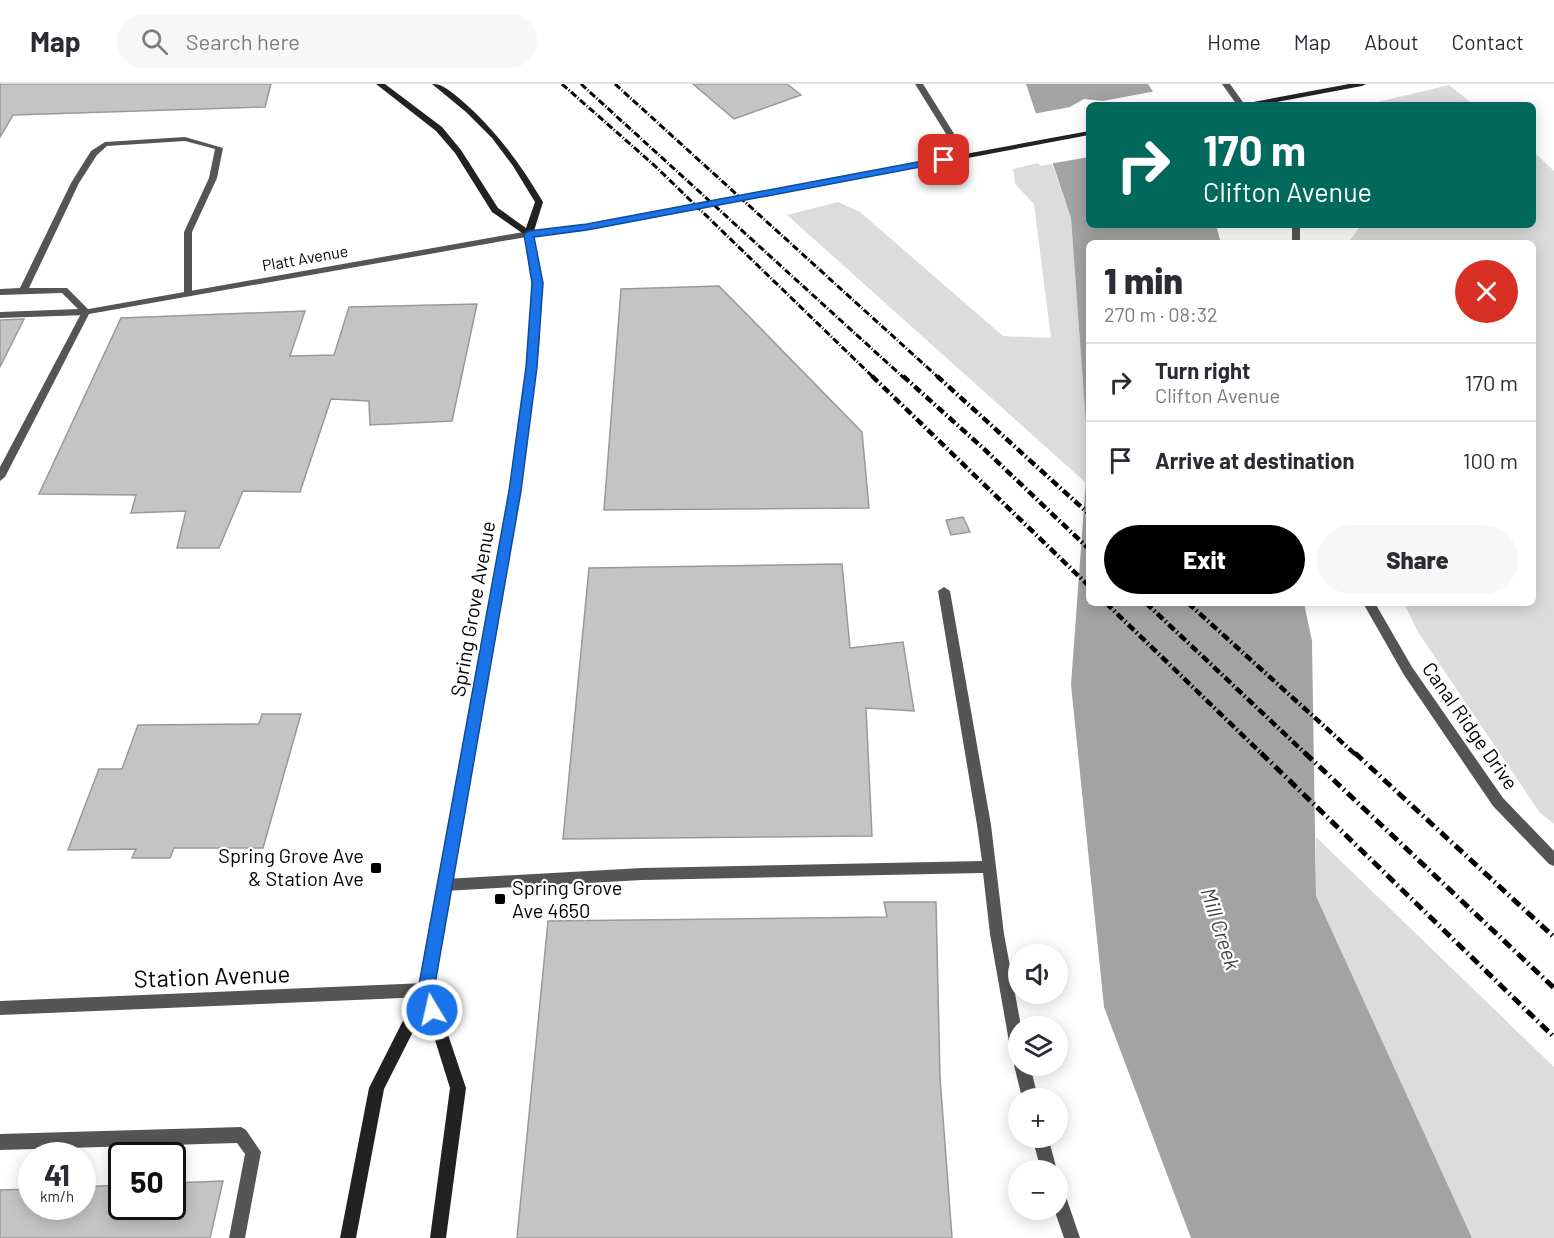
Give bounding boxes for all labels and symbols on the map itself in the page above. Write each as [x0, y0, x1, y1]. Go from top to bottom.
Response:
pin [918, 134, 969, 185]
street label: Platt Avenue [260, 241, 349, 274]
street label: Spring Grove Avenue [445, 519, 499, 699]
street label: Canal Ridge Drive [1418, 657, 1524, 794]
place label: Spring Grove Ave & Station Ave [218, 843, 364, 890]
marker: Spring Grove Ave & Station Ave [369, 861, 383, 875]
place label: Spring Grove Ave 4650 [512, 875, 622, 922]
water label: Mill Creek [1196, 884, 1247, 973]
marker: Spring Grove Ave 4650 [493, 892, 507, 906]
street label: Station Avenue [133, 958, 291, 993]
position arrow [400, 978, 464, 1042]
speed limit sign: 50 [108, 1142, 186, 1220]

